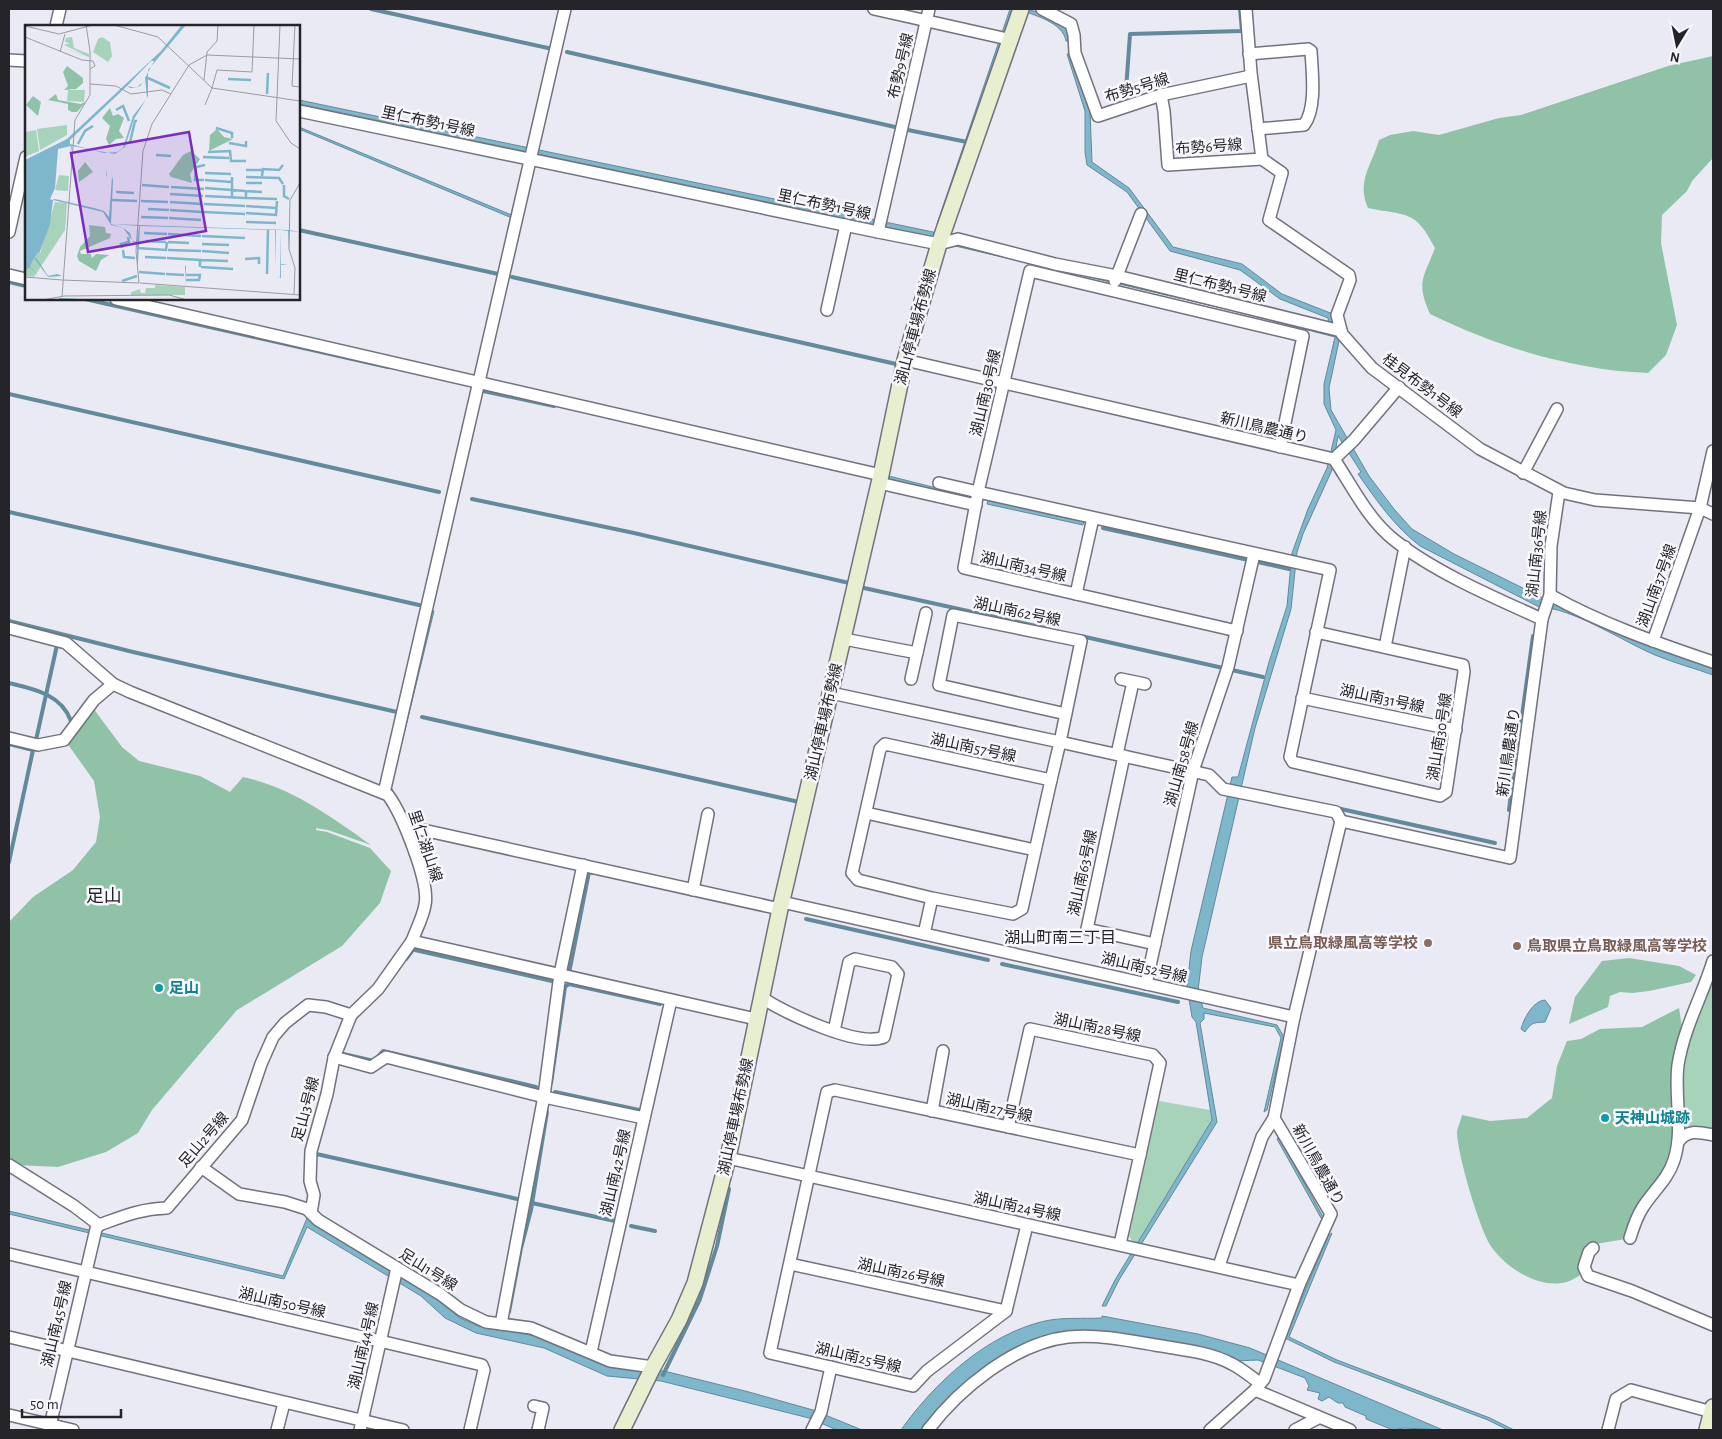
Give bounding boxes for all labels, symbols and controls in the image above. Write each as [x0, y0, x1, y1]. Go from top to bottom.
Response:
north arrow [1652, 20, 1702, 70]
inset map [25, 25, 300, 300]
street label: 布勢9号線 [885, 31, 916, 100]
text: N [1669, 49, 1681, 65]
street label: 布勢5号線 [1103, 70, 1171, 105]
street label: 里仁布勢1号線 [380, 104, 476, 139]
street label: 布勢6号線 [1175, 136, 1243, 157]
street label: 里仁布勢1号線 [776, 187, 872, 222]
street label: 里仁布勢1号線 [1172, 266, 1268, 305]
street label: 湖山停車場布勢線 [892, 267, 939, 387]
street label: 湖山南30号線 [968, 348, 1003, 438]
street label: 桂見布勢1号線 [1379, 351, 1465, 421]
street label: 新川鳥農通り [1218, 410, 1310, 445]
street label: 湖山南36号線 [1524, 509, 1549, 599]
street label: 湖山南37号線 [1634, 542, 1679, 630]
street label: 湖山南34号線 [978, 549, 1068, 584]
street label: 湖山南62号線 [972, 594, 1062, 629]
street label: 湖山停車場布勢線 [802, 662, 845, 782]
street label: 湖山南31号線 [1338, 682, 1426, 715]
street label: 湖山南30号線 [1425, 692, 1454, 782]
street label: 新川鳥農通り [1494, 706, 1523, 798]
street label: 湖山南58号線 [1162, 719, 1201, 809]
street label: 湖山南57号線 [929, 731, 1018, 764]
street label: 里仁湖山線 [406, 808, 445, 884]
street label: 湖山南63号線 [1066, 828, 1100, 918]
district label: 足山 [86, 887, 122, 906]
district label: 湖山町南三丁目 [1004, 929, 1116, 946]
place label: 県立鳥取緑風高等学校 [1268, 934, 1418, 951]
marker: 県立鳥取緑風高等学校 [1422, 937, 1434, 949]
place label: 鳥取県立鳥取緑風高等学校 [1527, 937, 1707, 954]
marker: 鳥取県立鳥取緑風高等学校 [1511, 940, 1523, 952]
street label: 湖山南52号線 [1099, 950, 1189, 985]
place label: 足山 [169, 981, 199, 996]
marker: 足山 [153, 982, 165, 994]
street label: 湖山南28号線 [1052, 1010, 1142, 1045]
street label: 湖山停車場布勢線 [715, 1057, 756, 1177]
street label: 足山3号線 [289, 1075, 322, 1143]
street label: 湖山南27号線 [944, 1091, 1034, 1124]
street label: 足山2号線 [176, 1109, 232, 1170]
place label: 天神山城跡 [1615, 1109, 1690, 1126]
marker: 天神山城跡 [1599, 1112, 1611, 1124]
street label: 新川鳥農通り [1290, 1122, 1347, 1208]
street label: 湖山南42号線 [598, 1128, 633, 1218]
street label: 湖山南24号線 [972, 1189, 1062, 1224]
street label: 足山1号線 [396, 1246, 460, 1294]
street label: 湖山南26号線 [856, 1255, 946, 1290]
street label: 湖山南45号線 [39, 1279, 74, 1369]
street label: 湖山南50号線 [237, 1285, 327, 1320]
street label: 湖山南44号線 [346, 1301, 381, 1391]
street label: 湖山南25号線 [813, 1340, 903, 1375]
scale bar [22, 1386, 121, 1418]
text: 50 m [30, 1397, 59, 1412]

